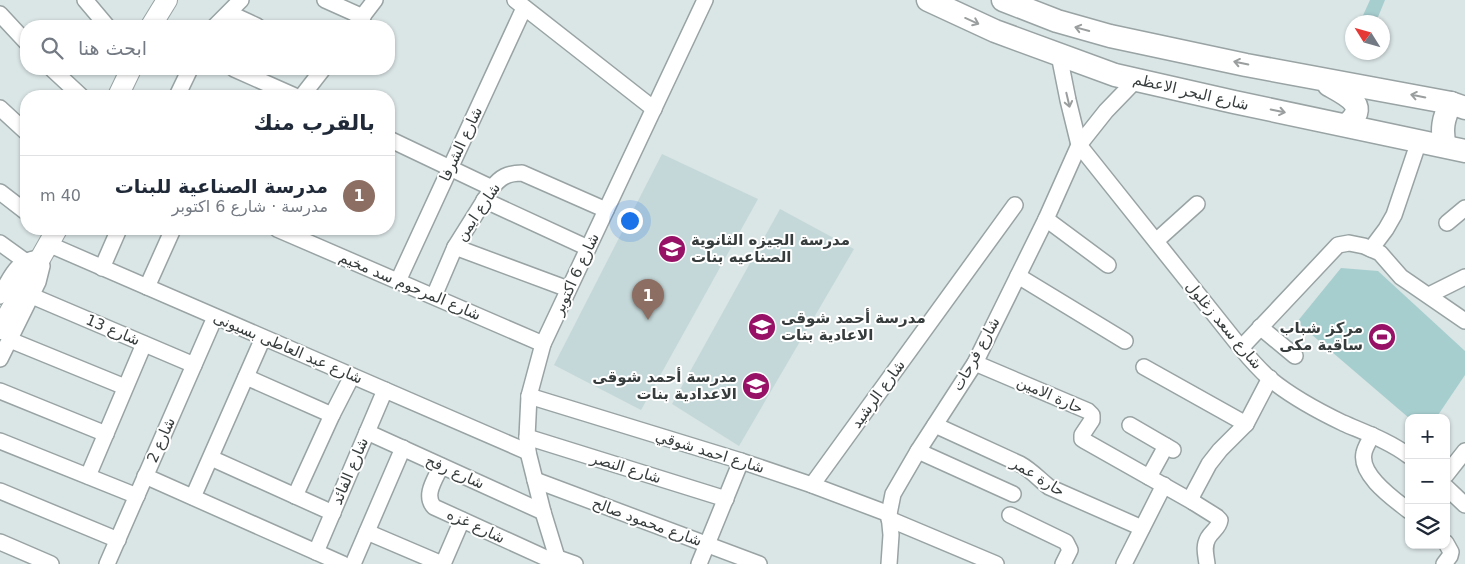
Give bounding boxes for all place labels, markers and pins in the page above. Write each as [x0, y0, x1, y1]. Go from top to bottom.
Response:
place label: مدرسة الجيزه الثانوية الصناعيه بنات [691, 231, 850, 266]
school or university icon: مدرسة الجيزه الثانوية الصناعيه بنات [657, 234, 687, 264]
pin: 1 [632, 279, 664, 320]
place label: مدرسة أحمد شوقى الاعادية بنات [781, 308, 926, 344]
school or university icon: مدرسة أحمد شوقى الاعادية بنات [747, 312, 777, 342]
place label: مركز شباب ساقية مكى [1279, 319, 1363, 354]
sports icon: مركز شباب ساقية مكى [1367, 322, 1397, 352]
place label: مدرسة أحمد شوقى الاعدادية بنات [592, 367, 737, 403]
school or university icon: مدرسة أحمد شوقى الاعدادية بنات [741, 371, 771, 401]

